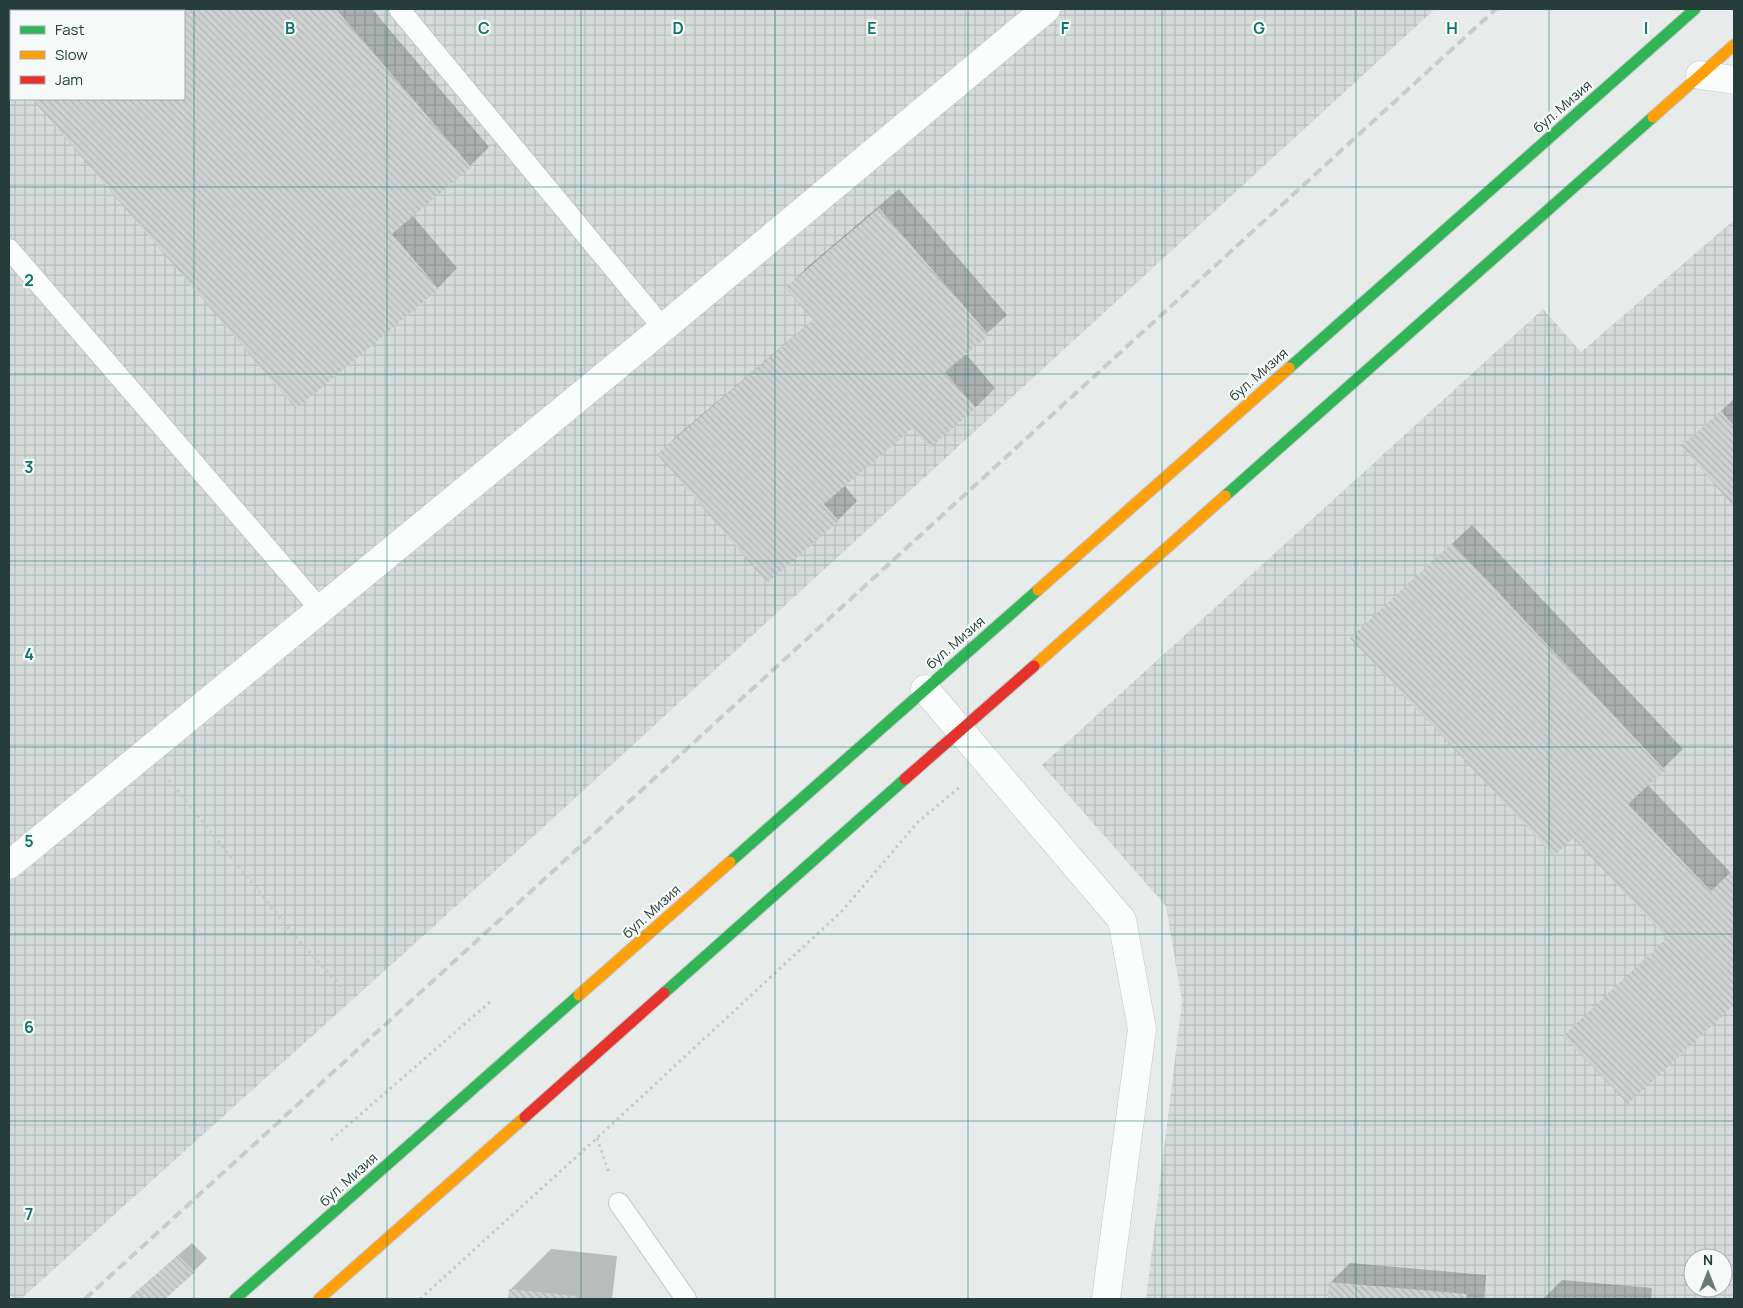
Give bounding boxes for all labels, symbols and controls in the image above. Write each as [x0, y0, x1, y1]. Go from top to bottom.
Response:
legend [10, 10, 185, 100]
text: B [285, 17, 295, 39]
text: C [478, 17, 490, 39]
text: D [672, 17, 684, 39]
text: E [867, 17, 877, 39]
text: F [1061, 17, 1070, 39]
text: G [1253, 17, 1265, 39]
text: H [1446, 17, 1458, 39]
text: I [1644, 17, 1648, 39]
text: Fast [55, 19, 84, 40]
text: Slow [55, 44, 88, 65]
text: Jam [55, 69, 83, 90]
street label: бул. Мизия [1529, 75, 1595, 137]
text: 2 [24, 269, 34, 291]
street label: бул. Мизия [1225, 343, 1291, 405]
text: 3 [24, 456, 34, 478]
street label: бул. Мизия [922, 611, 988, 673]
text: 4 [24, 643, 34, 665]
text: 5 [24, 830, 34, 852]
street label: бул. Мизия [618, 880, 684, 942]
text: 6 [24, 1016, 34, 1038]
street label: бул. Мизия [315, 1148, 381, 1210]
text: 7 [25, 1203, 33, 1225]
north arrow [1683, 1248, 1733, 1298]
text: N [1703, 1250, 1713, 1269]

